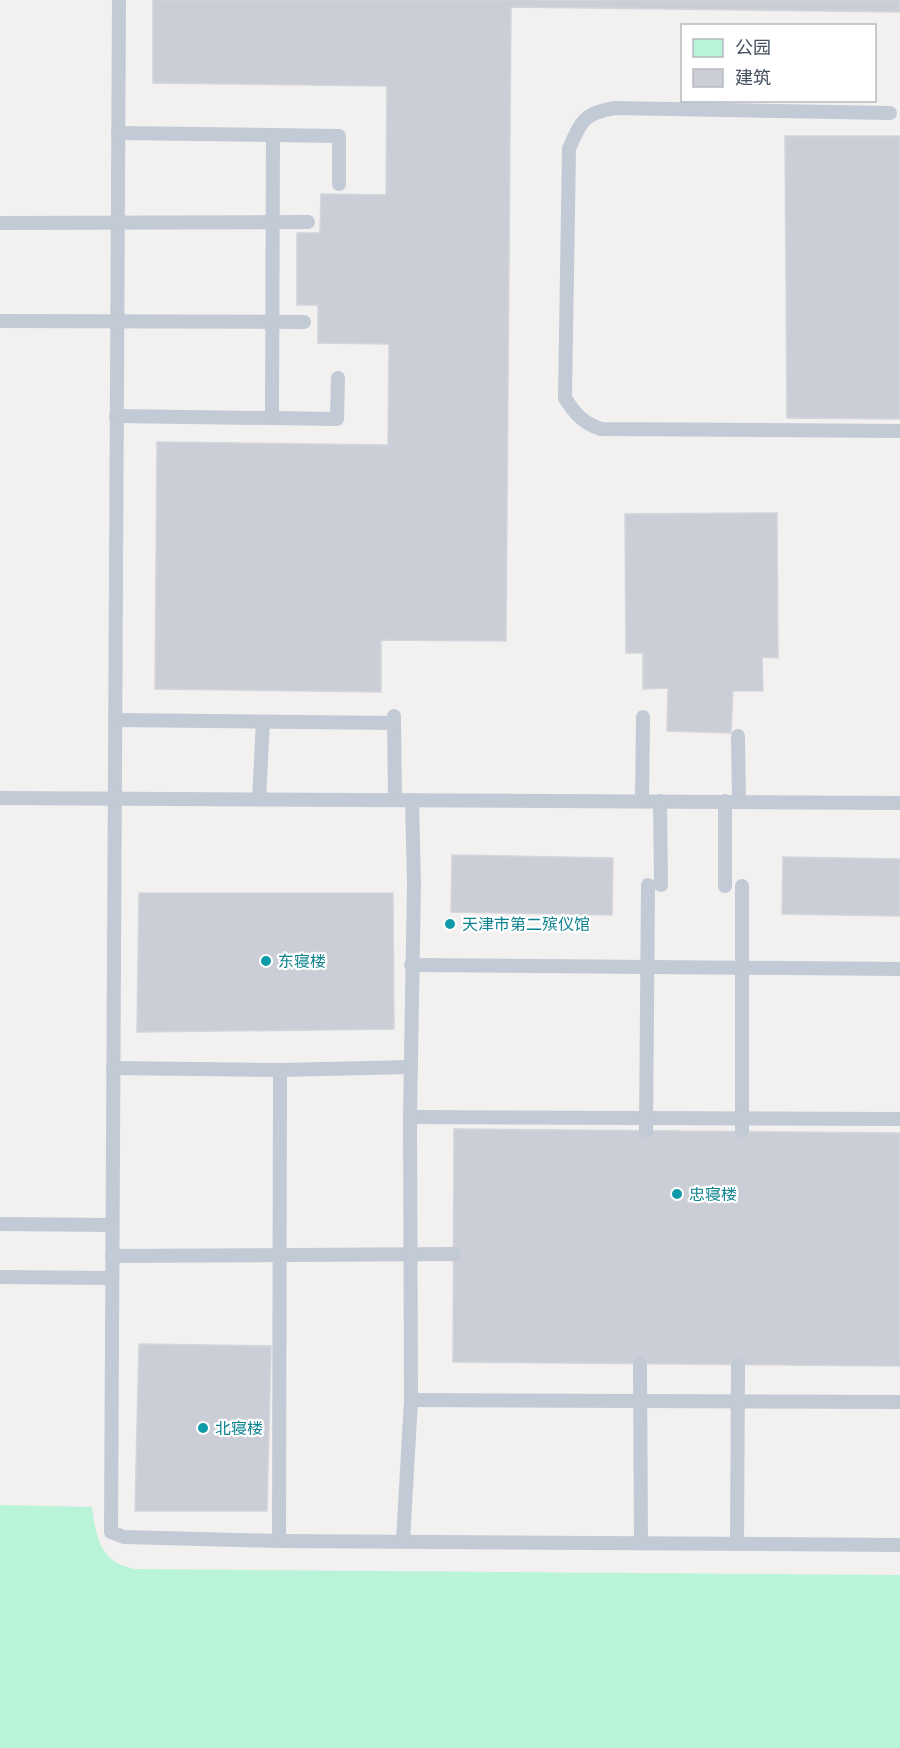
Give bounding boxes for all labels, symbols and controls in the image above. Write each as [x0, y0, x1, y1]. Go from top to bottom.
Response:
legend [681, 24, 876, 102]
text: 公园 [735, 37, 771, 58]
text: 建筑 [735, 67, 771, 88]
place label: 天津市第二殡仪馆 [462, 915, 590, 934]
marker: 天津市第二殡仪馆 [443, 917, 457, 931]
place label: 东寝楼 [278, 952, 326, 971]
marker: 东寝楼 [259, 954, 273, 968]
place label: 忠寝楼 [689, 1185, 737, 1204]
marker: 忠寝楼 [670, 1187, 684, 1201]
place label: 北寝楼 [215, 1419, 263, 1438]
marker: 北寝楼 [196, 1421, 210, 1435]

